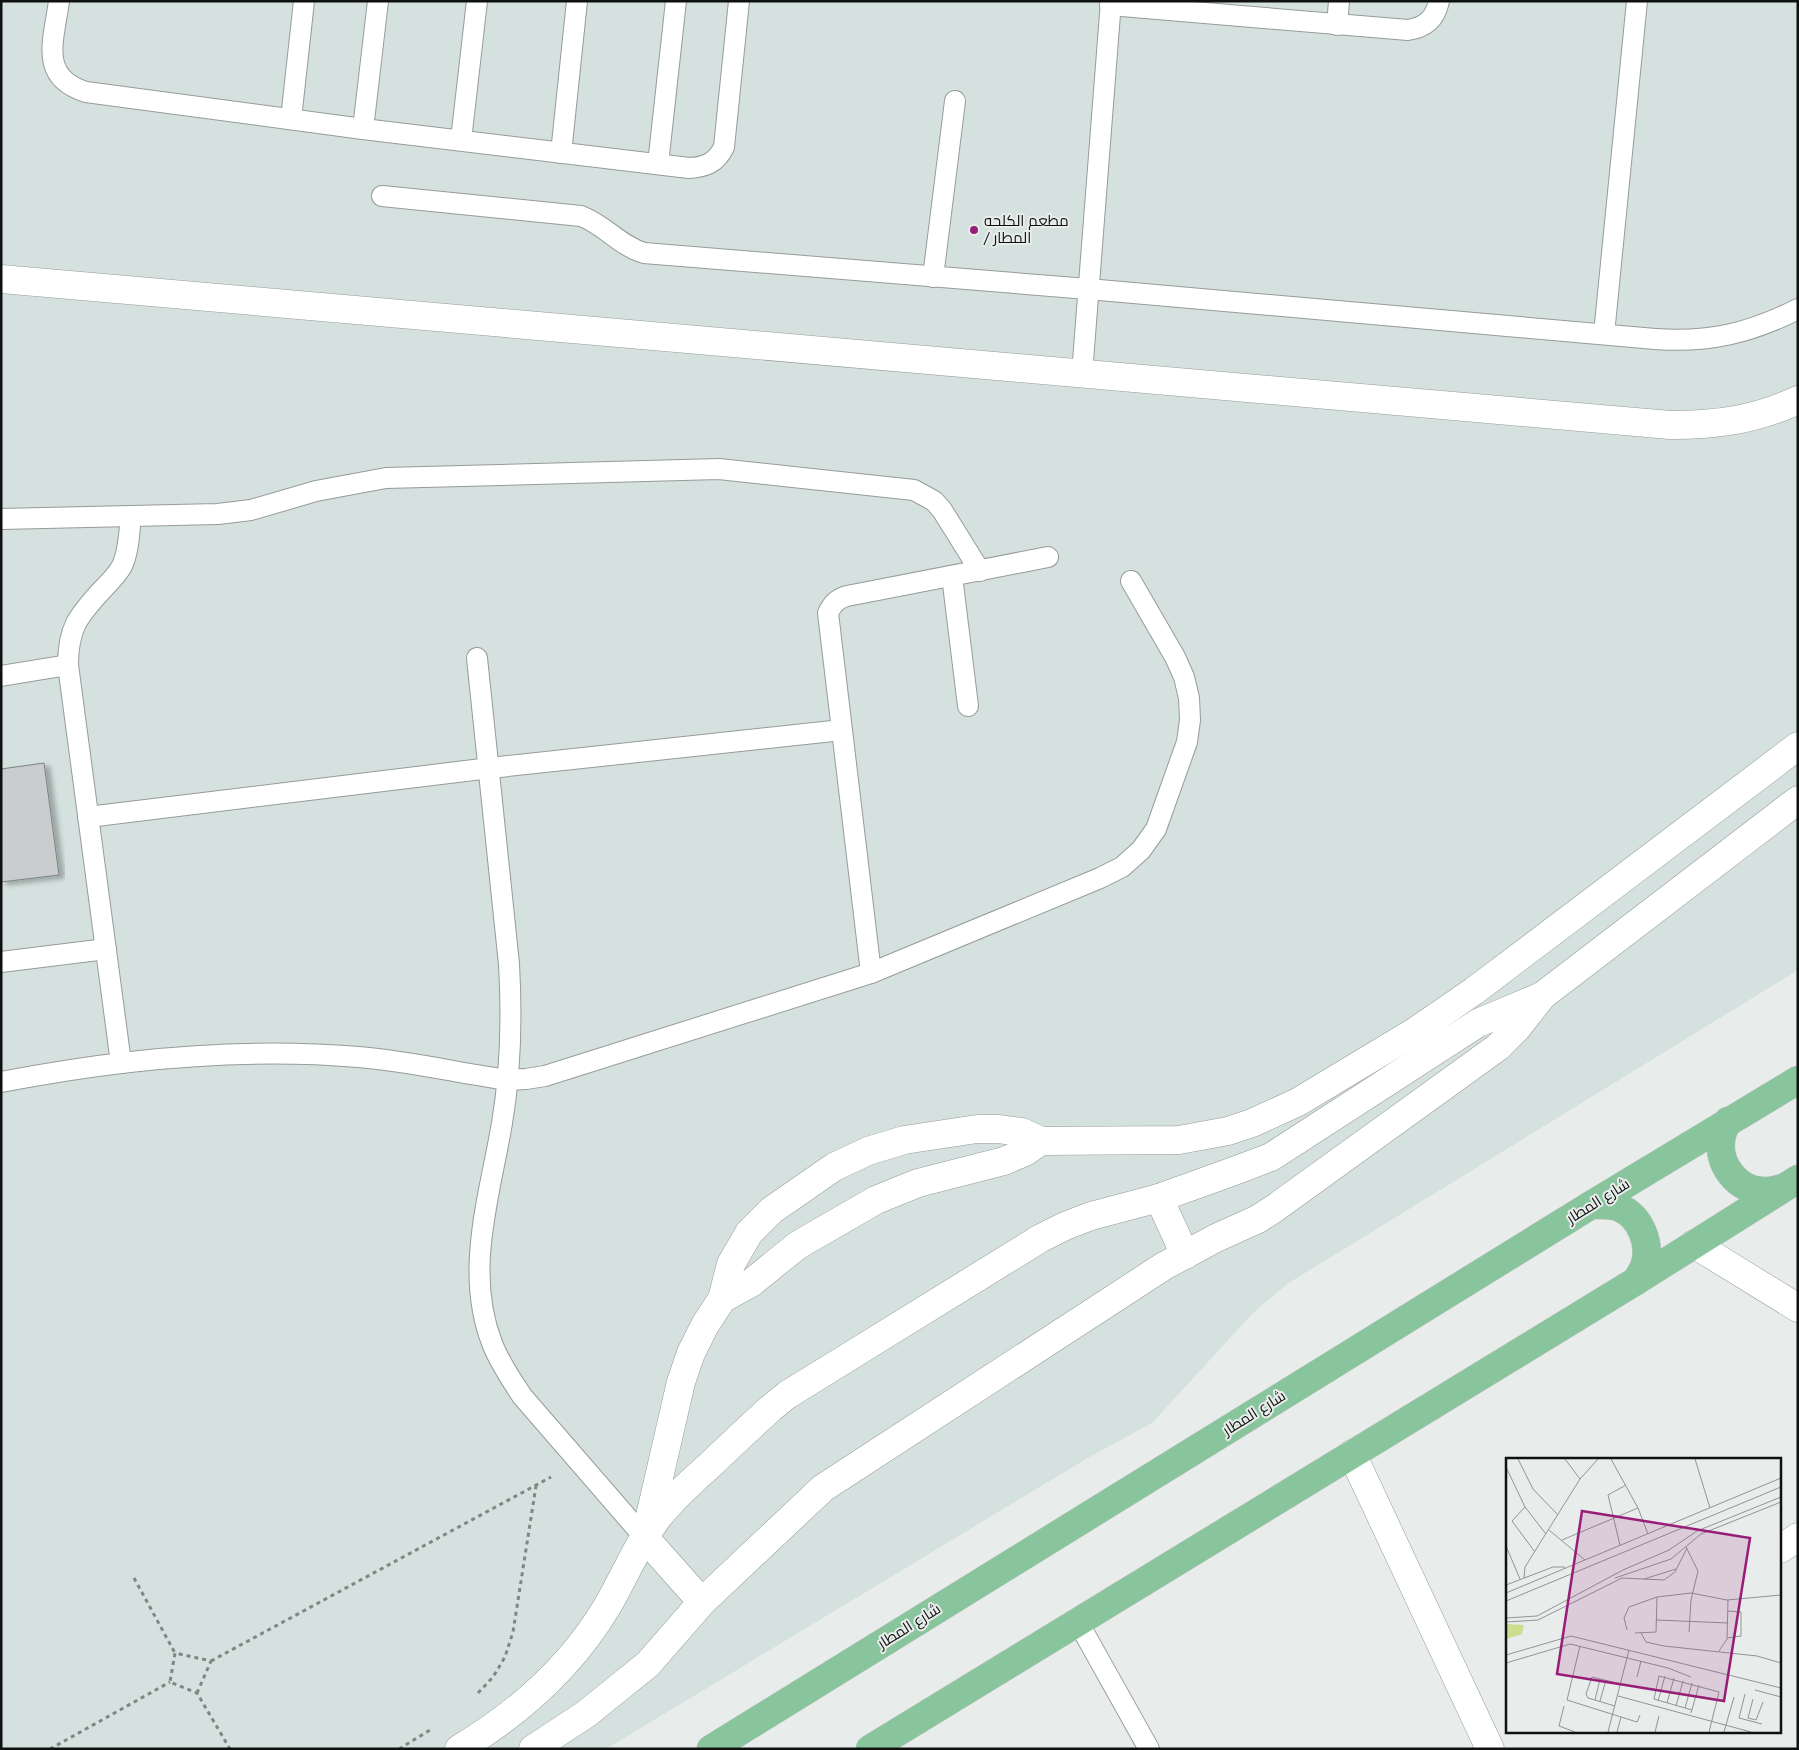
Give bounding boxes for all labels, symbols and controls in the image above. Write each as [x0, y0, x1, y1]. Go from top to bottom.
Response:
place label: مطعم الكلحه / المطار [983, 211, 1069, 247]
marker: مطعم الكلحه / المطار [968, 224, 980, 236]
street label: شارع المطار [1562, 1174, 1634, 1230]
street label: شارع المطار [1218, 1386, 1290, 1442]
inset map [1506, 1458, 1782, 1732]
street label: شارع المطار [873, 1599, 945, 1655]

